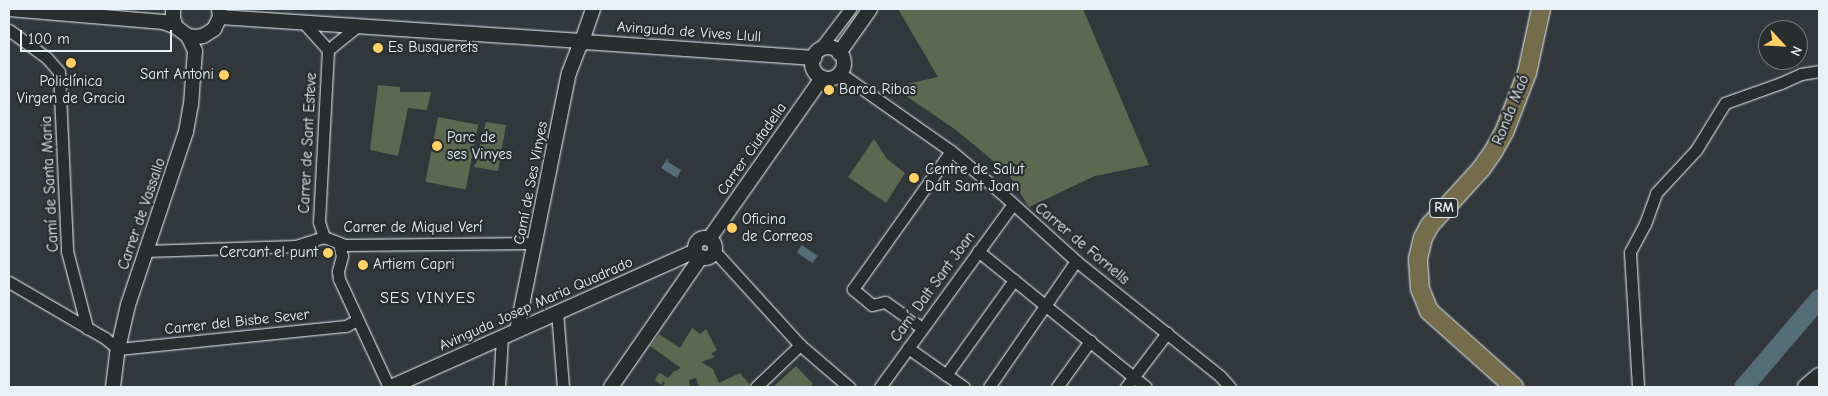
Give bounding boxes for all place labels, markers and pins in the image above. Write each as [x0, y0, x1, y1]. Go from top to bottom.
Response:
place label: Es Busquerets [388, 39, 478, 57]
marker: Es Busquerets [372, 42, 384, 54]
marker: Policlínica Virgen de Gracia [64, 56, 78, 70]
place label: Sant Antoni [140, 66, 214, 84]
marker: Sant Antoni [218, 69, 230, 81]
place label: Policlínica Virgen de Gracia [17, 72, 125, 107]
place label: Barca Ribas [839, 81, 916, 99]
marker: Barca Ribas [823, 84, 835, 96]
place label: Parc de ses Vinyes [447, 128, 512, 163]
marker: Parc de ses Vinyes [431, 140, 443, 152]
place label: Centre de Salut Dalt Sant Joan [925, 160, 1024, 195]
marker: Centre de Salut Dalt Sant Joan [907, 171, 921, 185]
place label: Oficina de Correos [742, 210, 813, 245]
marker: Oficina de Correos [726, 222, 738, 234]
place label: Cercant el punt [219, 244, 318, 262]
marker: Cercant el punt [322, 247, 334, 259]
place label: Artiem Capri [373, 256, 455, 274]
marker: Artiem Capri [357, 259, 369, 271]

